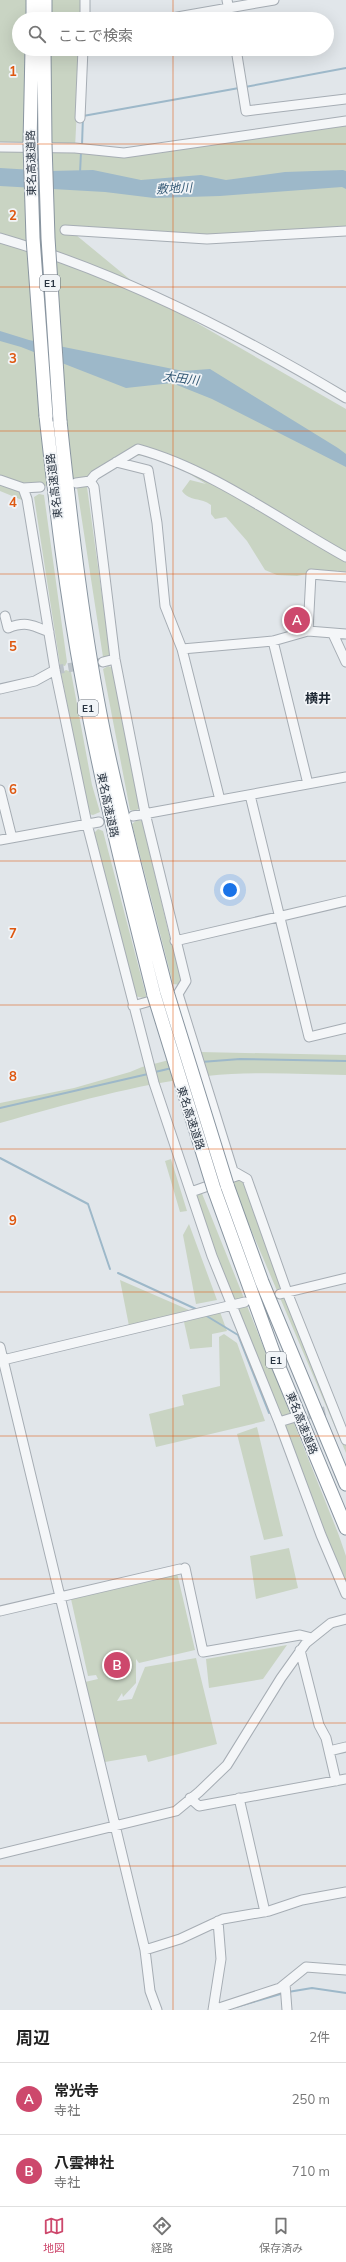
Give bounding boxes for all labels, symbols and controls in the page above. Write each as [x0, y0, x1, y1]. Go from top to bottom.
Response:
search box [12, 12, 334, 56]
icon: search [26, 23, 48, 45]
text: ここで検索 [58, 26, 133, 45]
text: 1 [9, 63, 17, 79]
street label: 東名高速道路 [23, 130, 39, 196]
water label: 敷地川 [156, 179, 194, 196]
text: 2 [9, 207, 17, 223]
road number: E1 [40, 275, 60, 291]
text: 3 [9, 350, 17, 366]
water label: 太田川 [162, 368, 202, 388]
street label: 東名高速道路 [43, 452, 65, 520]
text: 4 [9, 494, 17, 510]
pin: A [284, 605, 310, 635]
text: 5 [9, 638, 17, 654]
district label: 横井 [305, 690, 331, 706]
road number: E1 [78, 700, 98, 716]
street label: 東名高速道路 [94, 771, 122, 839]
text: 6 [9, 781, 17, 797]
your location [220, 880, 240, 900]
text: 7 [9, 925, 17, 941]
text: 8 [9, 1068, 17, 1084]
street label: 東名高速道路 [174, 1084, 208, 1152]
text: 9 [9, 1212, 17, 1228]
road number: E1 [266, 1352, 286, 1368]
street label: 東名高速道路 [283, 1390, 321, 1456]
pin: B [104, 1650, 130, 1680]
text: 周辺 [16, 2027, 50, 2048]
text: 2件 [309, 2029, 330, 2045]
text: 常光寺 [54, 2081, 99, 2100]
text: A [24, 2091, 34, 2107]
text: 250 m [292, 2091, 330, 2107]
text: 寺社 [54, 2102, 80, 2118]
text: 八雲神社 [54, 2153, 114, 2172]
text: B [25, 2163, 33, 2179]
text: 710 m [292, 2163, 330, 2179]
text: 寺社 [54, 2174, 80, 2190]
tab: 地図 [43, 2215, 65, 2255]
tab: 経路 [151, 2215, 173, 2255]
tab: 保存済み [259, 2215, 303, 2255]

